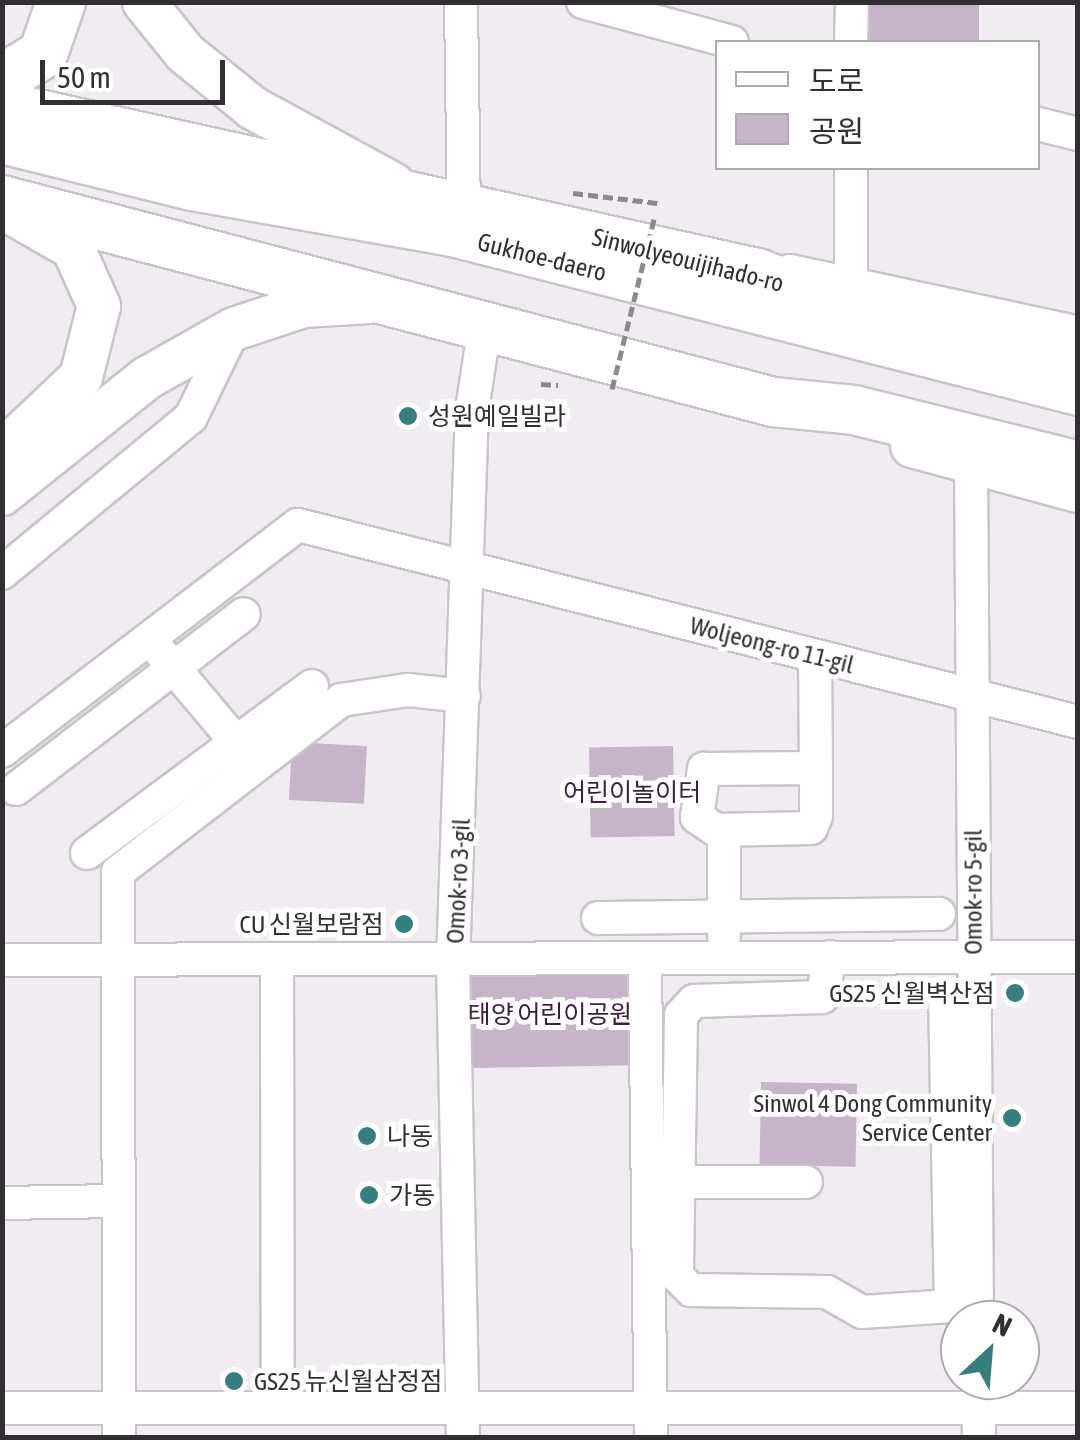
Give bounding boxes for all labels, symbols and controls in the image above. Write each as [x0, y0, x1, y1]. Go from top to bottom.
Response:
scale bar [45, 40, 230, 102]
legend [715, 40, 1040, 170]
text: 50 m [57, 60, 111, 94]
text: 도로 [809, 64, 864, 98]
text: 공원 [809, 114, 864, 148]
street label: Sinwolyeouijihado-ro [589, 222, 787, 298]
street label: Gukhoe-daero [474, 227, 610, 287]
place label: 성원예일빌라 [428, 401, 566, 431]
marker: 성원예일빌라 [397, 405, 419, 427]
street label: Woljeong-ro 11-gil [687, 610, 857, 680]
park label: 어린이놀이터 [563, 777, 701, 807]
street label: Omok-ro 3-gil [440, 818, 476, 944]
street label: Omok-ro 5-gil [958, 829, 988, 955]
place label: CU 신월보람점 [240, 909, 384, 939]
marker: CU 신월보람점 [393, 913, 415, 935]
place label: GS25 신월벽산점 [829, 978, 995, 1008]
marker: GS25 신월벽산점 [1004, 982, 1026, 1004]
park label: 태양 어린이공원 [468, 999, 632, 1029]
place label: Sinwol 4 Dong Community Service Center [753, 1089, 992, 1148]
marker: Sinwol 4 Dong Community Service Center [1001, 1107, 1023, 1129]
place label: 나동 [387, 1121, 433, 1151]
marker: 나동 [356, 1125, 378, 1147]
place label: 가동 [389, 1180, 435, 1210]
marker: 가동 [358, 1184, 380, 1206]
north arrow [940, 1300, 1040, 1400]
text: N [988, 1307, 1017, 1343]
place label: GS25 뉴신월삼정점 [254, 1366, 443, 1396]
marker: GS25 뉴신월삼정점 [223, 1370, 245, 1392]

